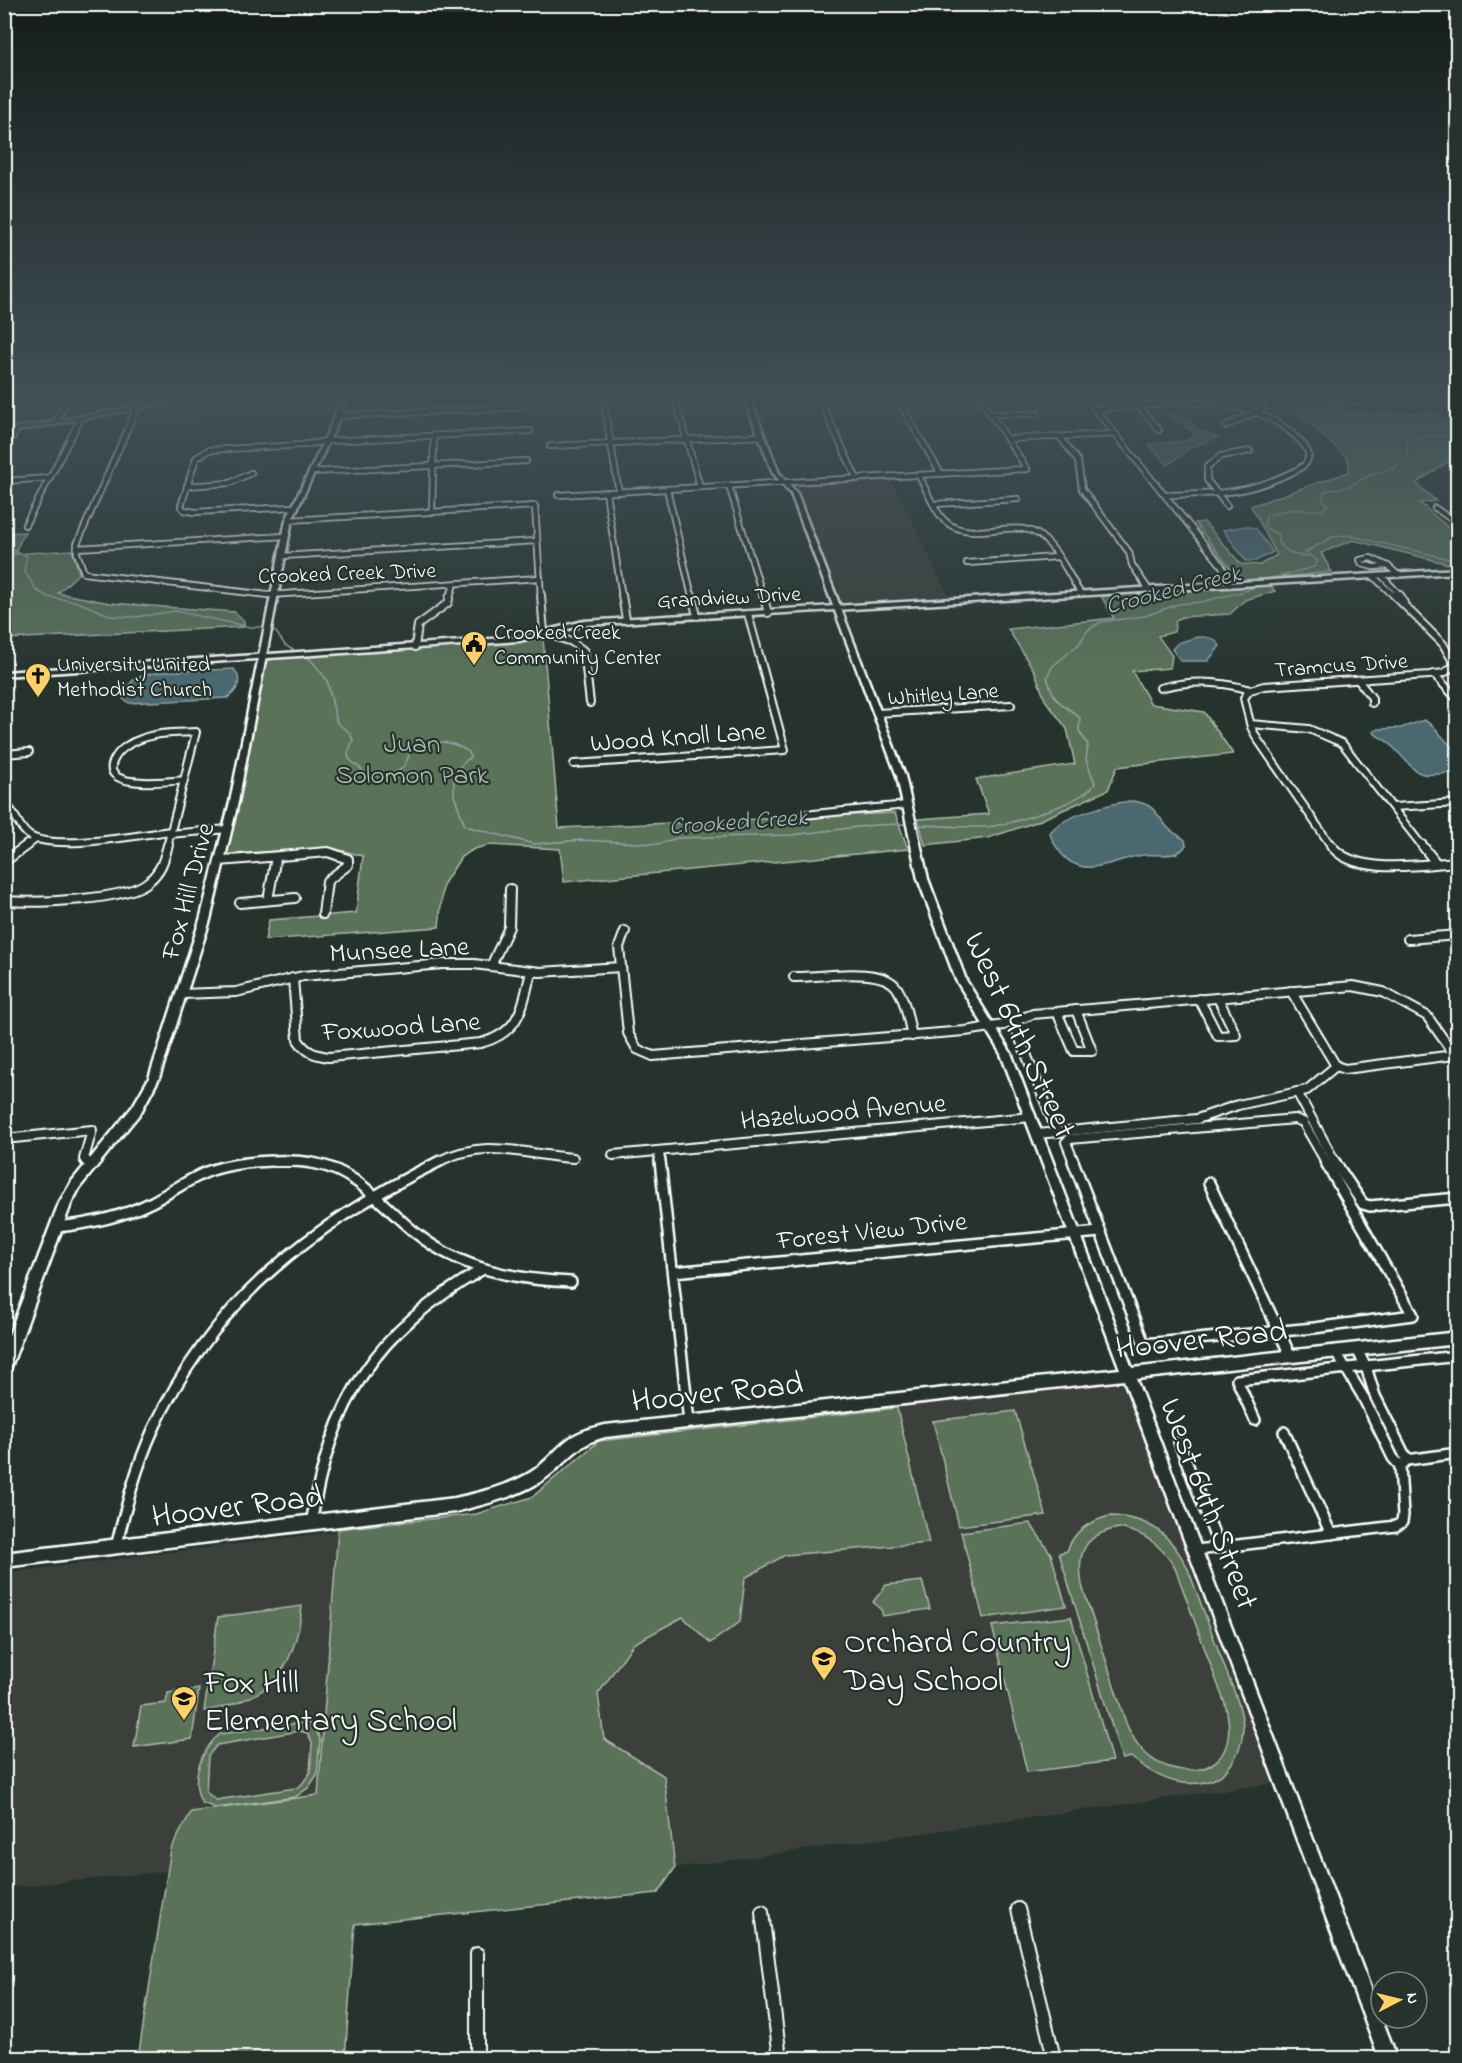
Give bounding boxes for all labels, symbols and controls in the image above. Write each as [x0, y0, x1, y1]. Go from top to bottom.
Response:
street label: Crooked Creek Drive [258, 556, 437, 594]
water label: Crooked Creek [1102, 557, 1246, 625]
street label: Grandview Drive [656, 579, 802, 619]
place label: Crooked Creek Community Center [494, 618, 661, 676]
public building icon: Crooked Creek Community Center [459, 629, 489, 667]
street label: Tramcus Drive [1274, 646, 1409, 688]
place label: University United Methodist Church [57, 650, 212, 707]
church icon: University United Methodist Church [23, 661, 53, 699]
street label: Whitley Lane [887, 676, 1000, 717]
street label: Wood Knoll Lane [589, 713, 768, 764]
park label: Juan Solomon Park [336, 726, 489, 796]
water label: Crooked Creek [668, 801, 810, 846]
street label: Fox Hill Drive [152, 818, 227, 966]
street label: West 64th Street [950, 925, 1087, 1147]
street label: Munsee Lane [328, 928, 471, 975]
street label: Foxwood Lane [320, 1003, 483, 1054]
street label: Hazelwood Avenue [739, 1085, 949, 1142]
street label: Forest View Drive [774, 1203, 970, 1262]
street label: Hoover Road [1113, 1308, 1290, 1374]
street label: Hoover Road [629, 1361, 806, 1427]
street label: West 64th Street [1145, 1392, 1270, 1617]
street label: Hoover Road [149, 1474, 326, 1542]
place label: Orchard Country Day School [843, 1620, 1071, 1706]
school or university icon: Orchard Country Day School [809, 1644, 839, 1682]
place label: Fox Hill Elementary School [203, 1660, 457, 1746]
school or university icon: Fox Hill Elementary School [169, 1684, 199, 1722]
north arrow [1369, 1970, 1429, 2030]
text: N [1399, 1992, 1424, 2005]

